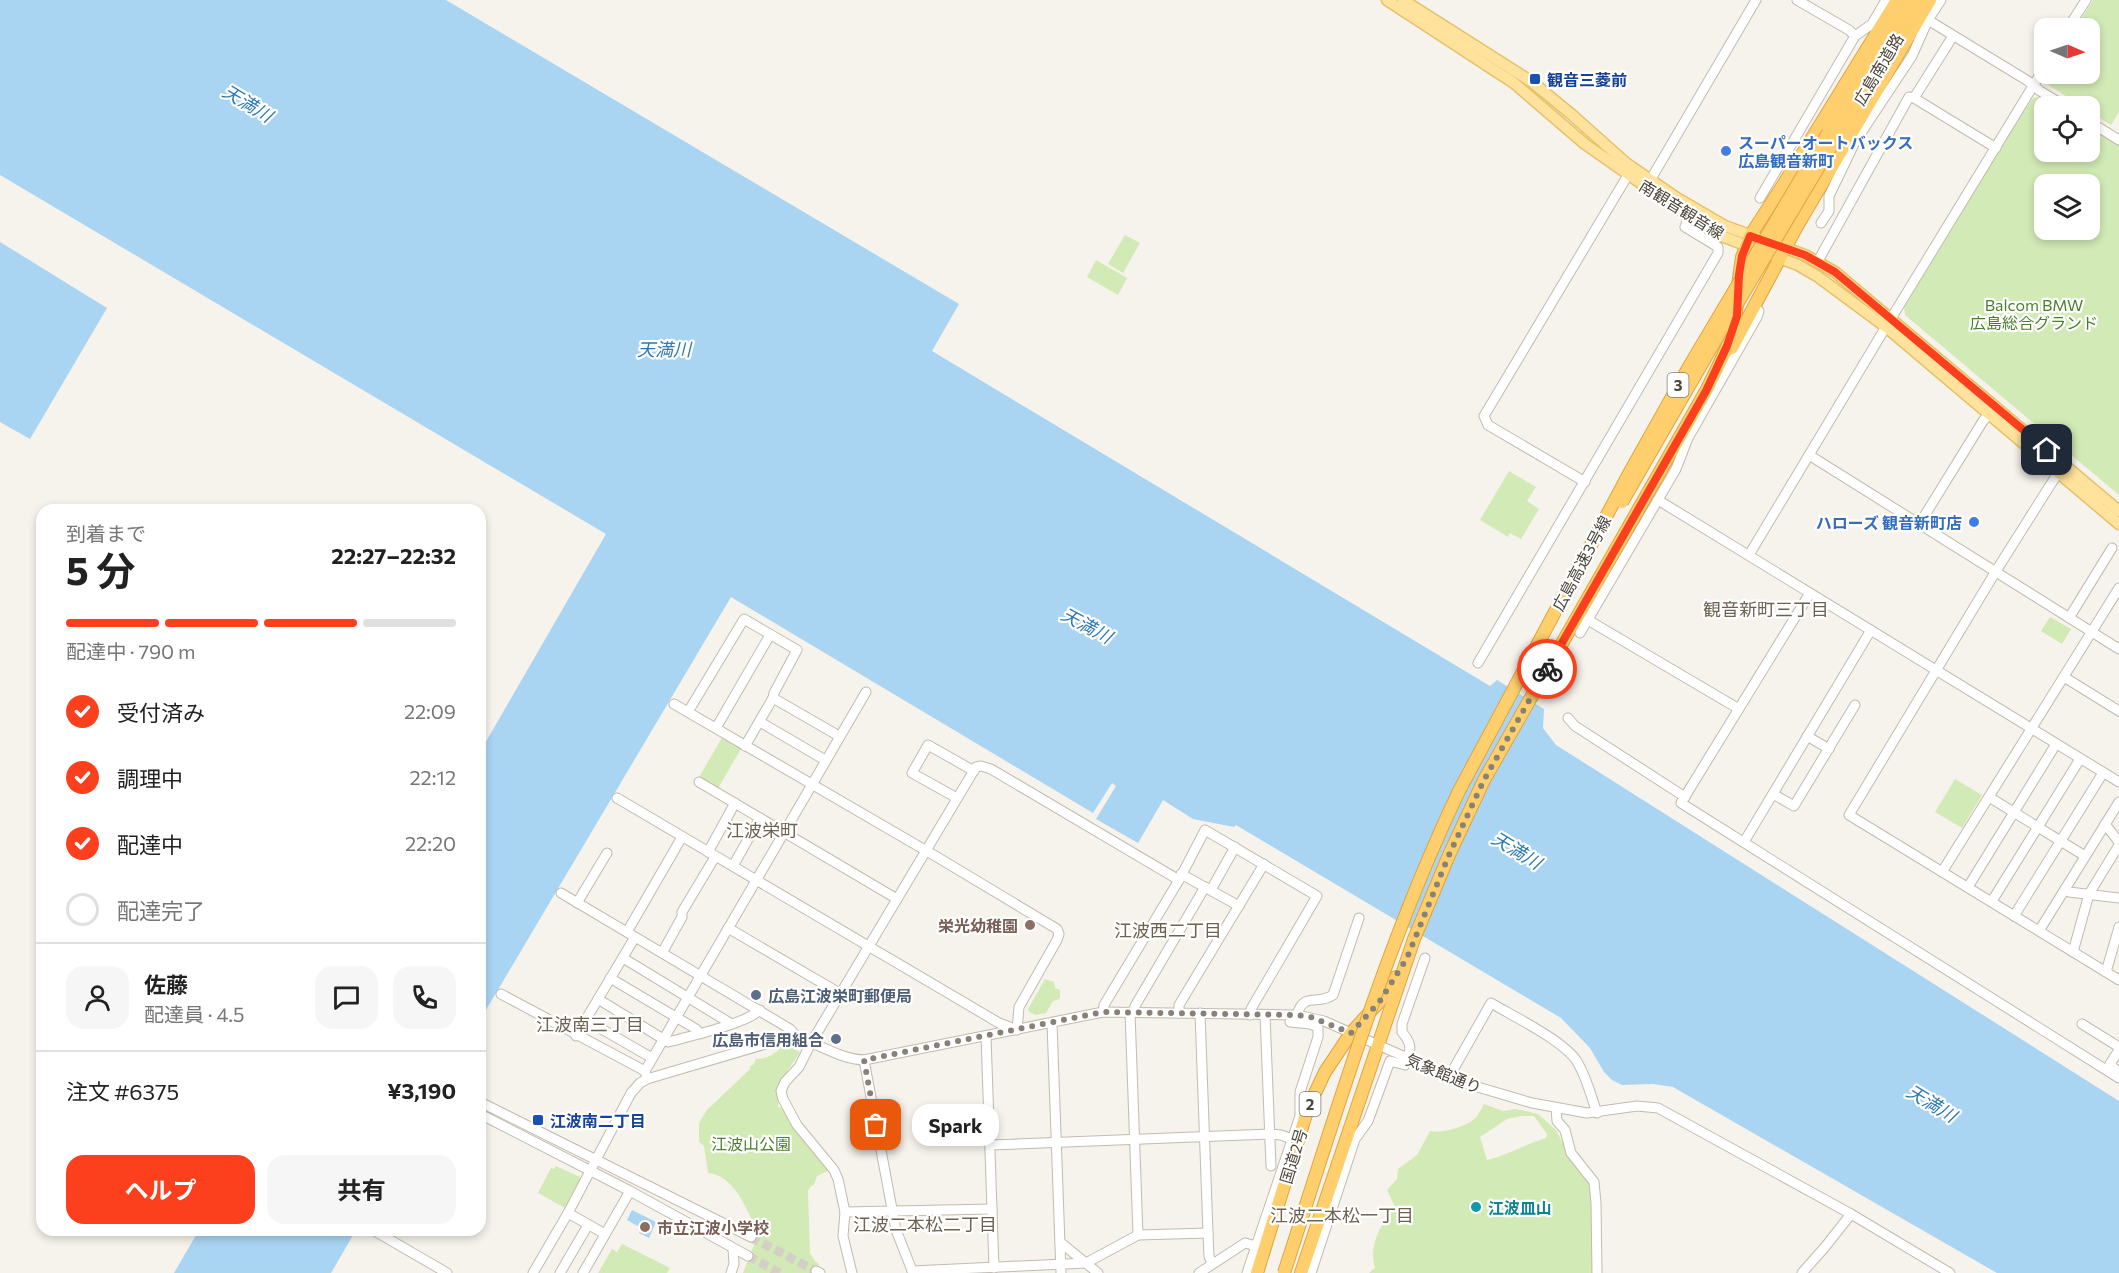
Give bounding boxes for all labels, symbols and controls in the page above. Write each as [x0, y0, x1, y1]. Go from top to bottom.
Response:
north arrow [2034, 18, 2100, 84]
map controls [2034, 18, 2100, 240]
street label: 広島南道路 [1849, 30, 1907, 108]
place label: 観音三菱前 [1547, 70, 1627, 89]
marker: 観音三菱前 [1528, 72, 1542, 86]
water label: 天満川 [219, 80, 279, 127]
button: locate [2034, 96, 2100, 162]
place label: スーパーオートバックス 広島観音新町 [1738, 133, 1913, 170]
marker: スーパーオートバックス 広島観音新町 [1719, 144, 1733, 158]
button: layers [2034, 174, 2100, 240]
street label: 南観音観音線 [1636, 176, 1728, 242]
park label: Balcom BMW 広島総合グランド [1970, 295, 2098, 332]
water label: 天満川 [637, 338, 693, 360]
road number: 3 [1668, 373, 1688, 397]
pin [2021, 424, 2072, 475]
icon: home [2030, 433, 2063, 466]
street label: 広島高速3号線 [1548, 512, 1614, 614]
place label: ハローズ 観音新町店 [1816, 513, 1962, 532]
marker: ハローズ 観音新町店 [1967, 515, 1981, 529]
text: 到着まで [66, 521, 146, 545]
text: 22:27–22:32 [331, 542, 456, 569]
text: 5 分 [66, 545, 135, 593]
district label: 観音新町三丁目 [1703, 598, 1829, 620]
water label: 天満川 [1058, 603, 1118, 648]
text: 配達中 · 790 m [66, 639, 195, 663]
courier [1517, 639, 1577, 699]
icon: bike [1531, 653, 1564, 686]
icon: check [66, 695, 99, 728]
text: 受付済み [117, 699, 205, 726]
text: 22:09 [404, 699, 456, 723]
icon: check [66, 761, 99, 794]
text: 調理中 [117, 765, 183, 792]
text: 22:12 [409, 765, 456, 789]
district label: 江波栄町 [726, 819, 798, 841]
icon: check [66, 827, 99, 860]
water label: 天満川 [1488, 827, 1548, 874]
text: 配達中 [117, 831, 183, 858]
text: 22:20 [405, 831, 456, 855]
text: 配達完了 [117, 897, 205, 924]
place label: 栄光幼稚園 [938, 916, 1018, 935]
marker: 栄光幼稚園 [1023, 918, 1037, 932]
district label: 江波西二丁目 [1114, 919, 1222, 941]
button: person [66, 966, 129, 1029]
button: chat [315, 966, 378, 1029]
button: phone [393, 966, 456, 1029]
text: 佐藤 [144, 971, 188, 998]
place label: 広島江波栄町郵便局 [768, 986, 912, 1005]
marker: 広島江波栄町郵便局 [749, 988, 763, 1002]
text: 配達員 · 4.5 [144, 1002, 244, 1026]
district label: 江波南三丁目 [536, 1013, 644, 1035]
place label: 広島市信用組合 [712, 1030, 824, 1049]
marker: 広島市信用組合 [829, 1032, 843, 1046]
street label: 気象館通り [1403, 1049, 1485, 1097]
text: ¥3,190 [387, 1077, 456, 1104]
text: 注文 #6375 [66, 1078, 179, 1105]
water label: 天満川 [1903, 1080, 1963, 1127]
road number: 2 [1300, 1092, 1320, 1116]
pin [850, 1099, 901, 1150]
callout: Spark [912, 1104, 999, 1146]
icon: bag [859, 1108, 892, 1141]
place label: 江波南二丁目 [550, 1111, 646, 1130]
marker: 江波南二丁目 [531, 1113, 545, 1127]
text: Spark [928, 1113, 983, 1137]
street label: 国道2号 [1276, 1126, 1310, 1186]
park label: 江波山公園 [711, 1134, 791, 1153]
button: ヘルプ [66, 1155, 255, 1224]
button: 共有 [267, 1155, 456, 1224]
place label: 江波皿山 [1488, 1198, 1552, 1217]
marker: 江波皿山 [1469, 1200, 1483, 1214]
district label: 江波二本松一丁目 [1270, 1204, 1414, 1226]
district label: 江波二本松二丁目 [853, 1213, 997, 1235]
place label: 市立江波小学校 [657, 1218, 769, 1237]
marker: 市立江波小学校 [638, 1220, 652, 1234]

